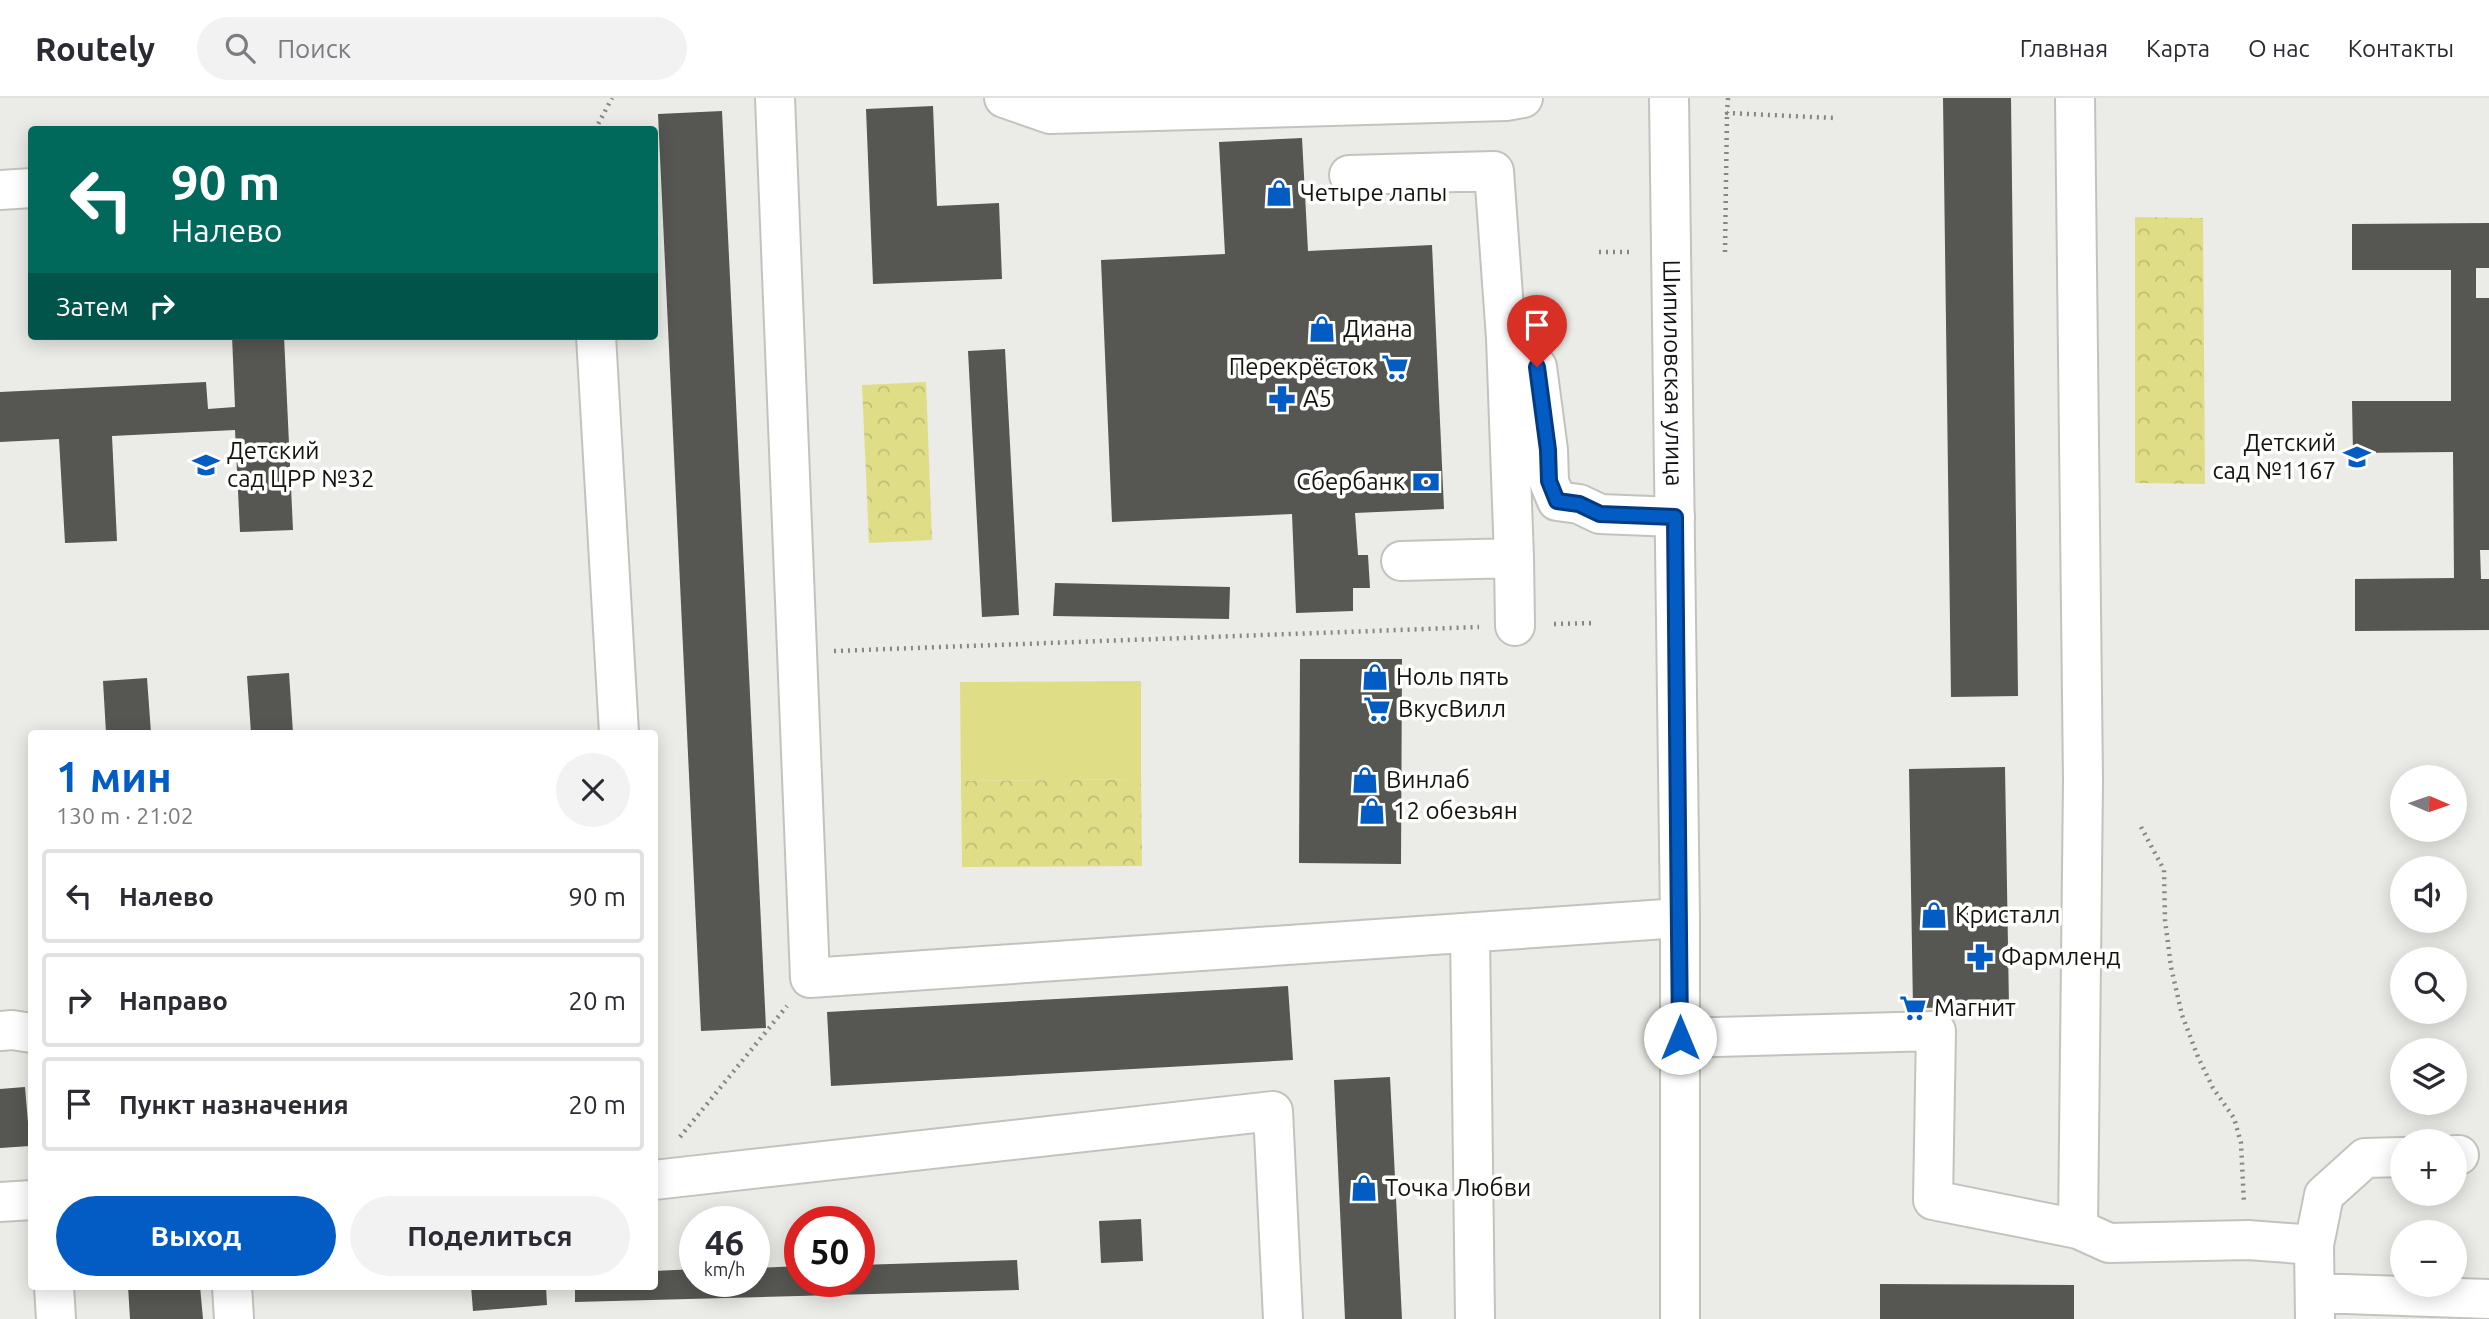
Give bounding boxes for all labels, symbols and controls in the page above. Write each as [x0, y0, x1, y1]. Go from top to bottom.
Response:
search box [197, 17, 687, 80]
icon: search [221, 29, 259, 67]
text: Routely [35, 30, 155, 67]
text: Поиск [277, 34, 351, 63]
text: Главная [2020, 35, 2108, 62]
text: Карта [2146, 35, 2210, 62]
text: О нас [2248, 35, 2310, 62]
text: Контакты [2348, 35, 2454, 62]
icon: left [56, 154, 147, 245]
text: 90 m [171, 154, 280, 209]
shop icon: Четыре лапы [1264, 178, 1294, 208]
place label: Четыре лапы [1300, 179, 1447, 206]
text: Налево [171, 212, 283, 248]
street label: Шипиловская улица [1658, 259, 1688, 487]
icon: right [143, 287, 181, 325]
text: Затем [56, 292, 129, 321]
pin [1507, 295, 1567, 367]
icon: arrive [1518, 306, 1556, 344]
shop icon: Диана [1307, 314, 1337, 344]
place label: Диана [1343, 315, 1413, 342]
supermarket icon: Перекрёсток [1380, 352, 1410, 382]
place label: Перекрёсток [1229, 353, 1374, 380]
pharmacy icon: А5 [1267, 384, 1297, 414]
place label: А5 [1303, 385, 1332, 412]
place label: Детский сад №1167 [2212, 429, 2336, 484]
place label: Детский сад ЦРР №32 [227, 437, 375, 492]
school or university icon: Детский сад №1167 [2342, 442, 2372, 472]
school or university icon: Детский сад ЦРР №32 [191, 450, 221, 480]
bank icon: Сбербанк [1411, 467, 1441, 497]
place label: Сбербанк [1296, 468, 1405, 495]
shop icon: Ноль пять [1360, 662, 1390, 692]
place label: Ноль пять [1396, 663, 1509, 690]
supermarket icon: ВкусВилл [1362, 694, 1392, 724]
place label: ВкусВилл [1398, 695, 1506, 722]
text: 1 мин [56, 753, 172, 800]
button: close [556, 753, 630, 827]
shop icon: Винлаб [1350, 765, 1380, 795]
north arrow [2390, 765, 2468, 842]
map controls [2390, 765, 2467, 1297]
place label: Винлаб [1386, 766, 1470, 793]
shop icon: 12 обезьян [1357, 796, 1387, 826]
place label: 12 обезьян [1393, 797, 1518, 824]
text: 130 m · 21:02 [56, 803, 194, 828]
button: sound [2390, 856, 2467, 933]
icon: left [60, 877, 98, 915]
text: Налево [119, 882, 214, 911]
text: 90 m [568, 882, 626, 911]
shop icon: Кристалл [1919, 900, 1949, 930]
place label: Кристалл [1955, 901, 2060, 928]
pharmacy icon: Фармленд [1965, 942, 1995, 972]
place label: Фармленд [2001, 943, 2121, 970]
button: search [2390, 947, 2467, 1024]
icon: right [60, 981, 98, 1019]
text: Направо [119, 986, 228, 1015]
text: 20 m [568, 986, 626, 1015]
supermarket icon: Магнит [1898, 993, 1928, 1023]
place label: Магнит [1934, 994, 2016, 1021]
position arrow [1643, 1001, 1717, 1075]
button: layers [2390, 1038, 2467, 1115]
icon: arrive [60, 1085, 98, 1123]
text: Пункт назначения [119, 1090, 349, 1119]
text: 20 m [568, 1090, 626, 1119]
button: + [2390, 1129, 2467, 1206]
shop icon: Точка Любви [1349, 1173, 1379, 1203]
place label: Точка Любви [1385, 1174, 1531, 1201]
button: Выход [56, 1196, 336, 1276]
button: Поделиться [350, 1196, 630, 1276]
speed limit sign: 50 [784, 1206, 875, 1297]
button: − [2390, 1220, 2467, 1297]
text: 46 [705, 1222, 744, 1262]
text: km/h [704, 1259, 745, 1279]

